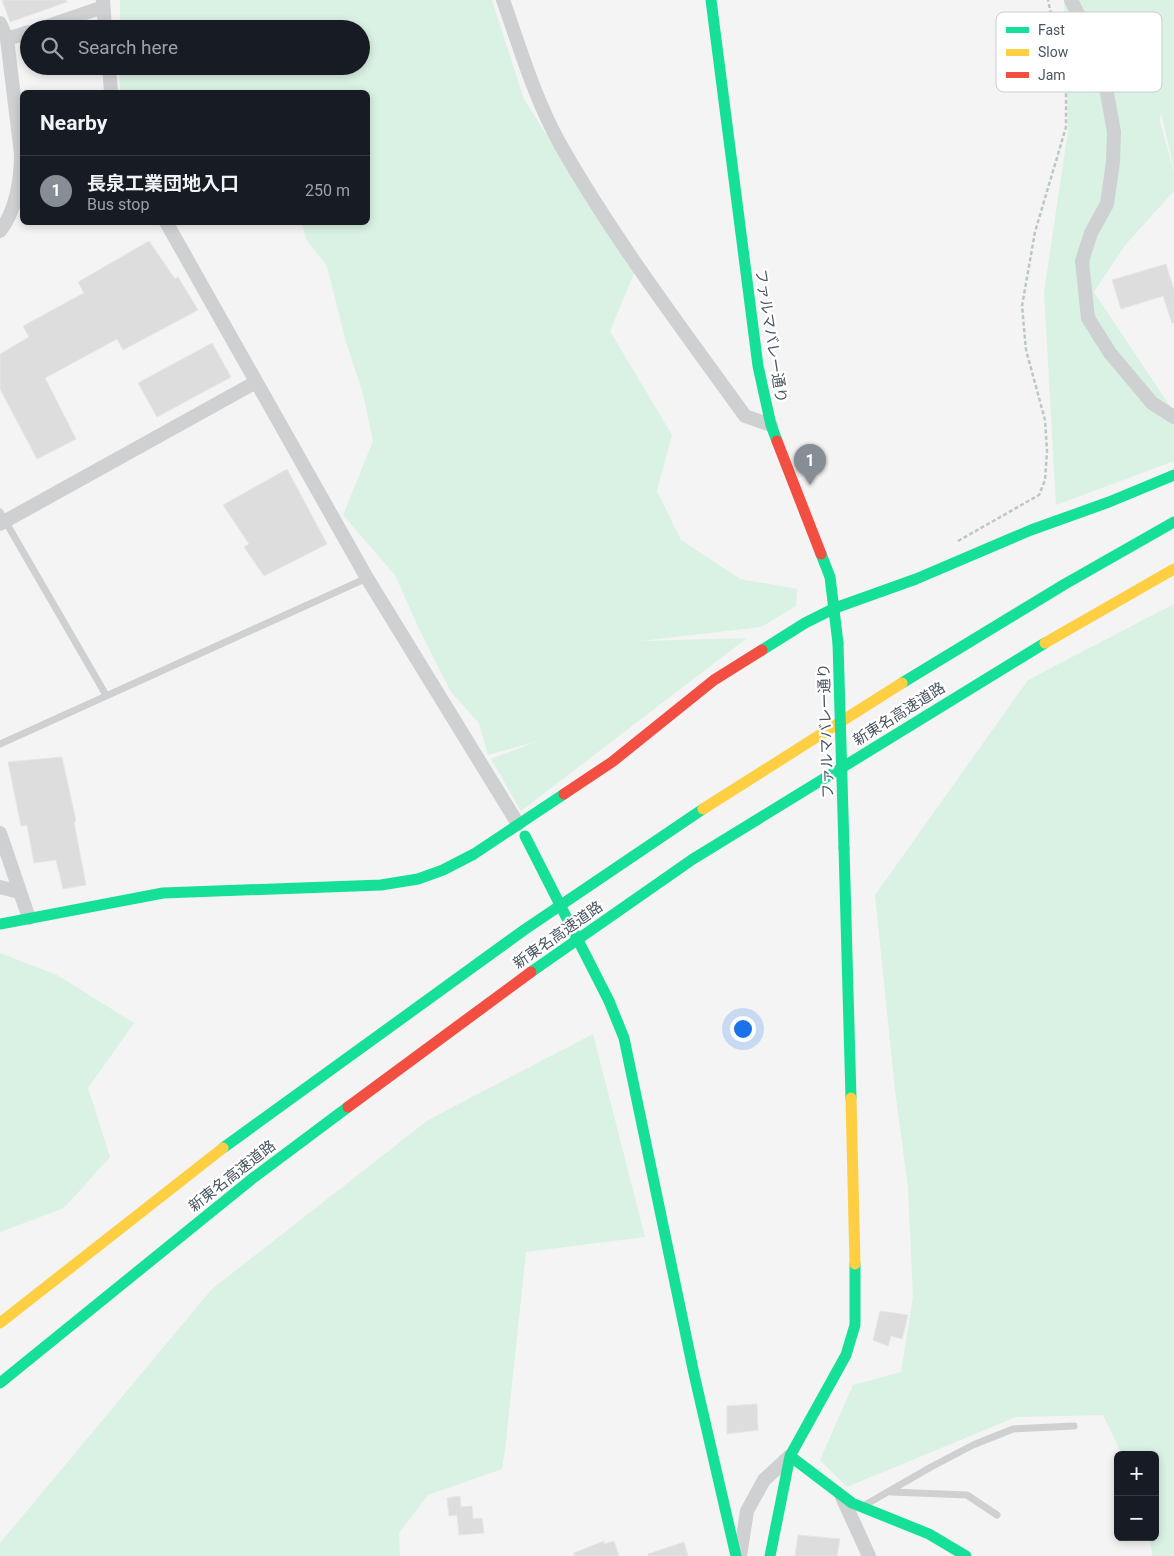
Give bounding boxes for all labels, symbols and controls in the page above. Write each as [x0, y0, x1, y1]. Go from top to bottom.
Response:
legend [996, 12, 1162, 92]
search box [20, 20, 370, 75]
text: Fast [1038, 22, 1065, 38]
icon: search [38, 34, 66, 62]
text: Search here [78, 36, 178, 59]
text: Slow [1038, 44, 1069, 60]
text: Jam [1038, 67, 1066, 83]
text: Nearby [40, 111, 107, 135]
text: 長泉工業団地入口 [87, 172, 239, 195]
text: 1 [51, 181, 61, 200]
text: 250 m [305, 181, 350, 200]
text: Bus stop [87, 195, 149, 214]
street label: ファルマバレー通り [752, 268, 790, 404]
pin: 1 [794, 444, 826, 485]
street label: ファルマバレー通り [815, 663, 837, 799]
street label: 新東名高速道路 [850, 679, 948, 749]
street label: 新東名高速道路 [510, 898, 606, 972]
your location [730, 1016, 756, 1042]
street label: 新東名高速道路 [185, 1137, 279, 1215]
map controls [1114, 1451, 1159, 1541]
button: + [1114, 1451, 1159, 1496]
button: − [1114, 1496, 1159, 1541]

